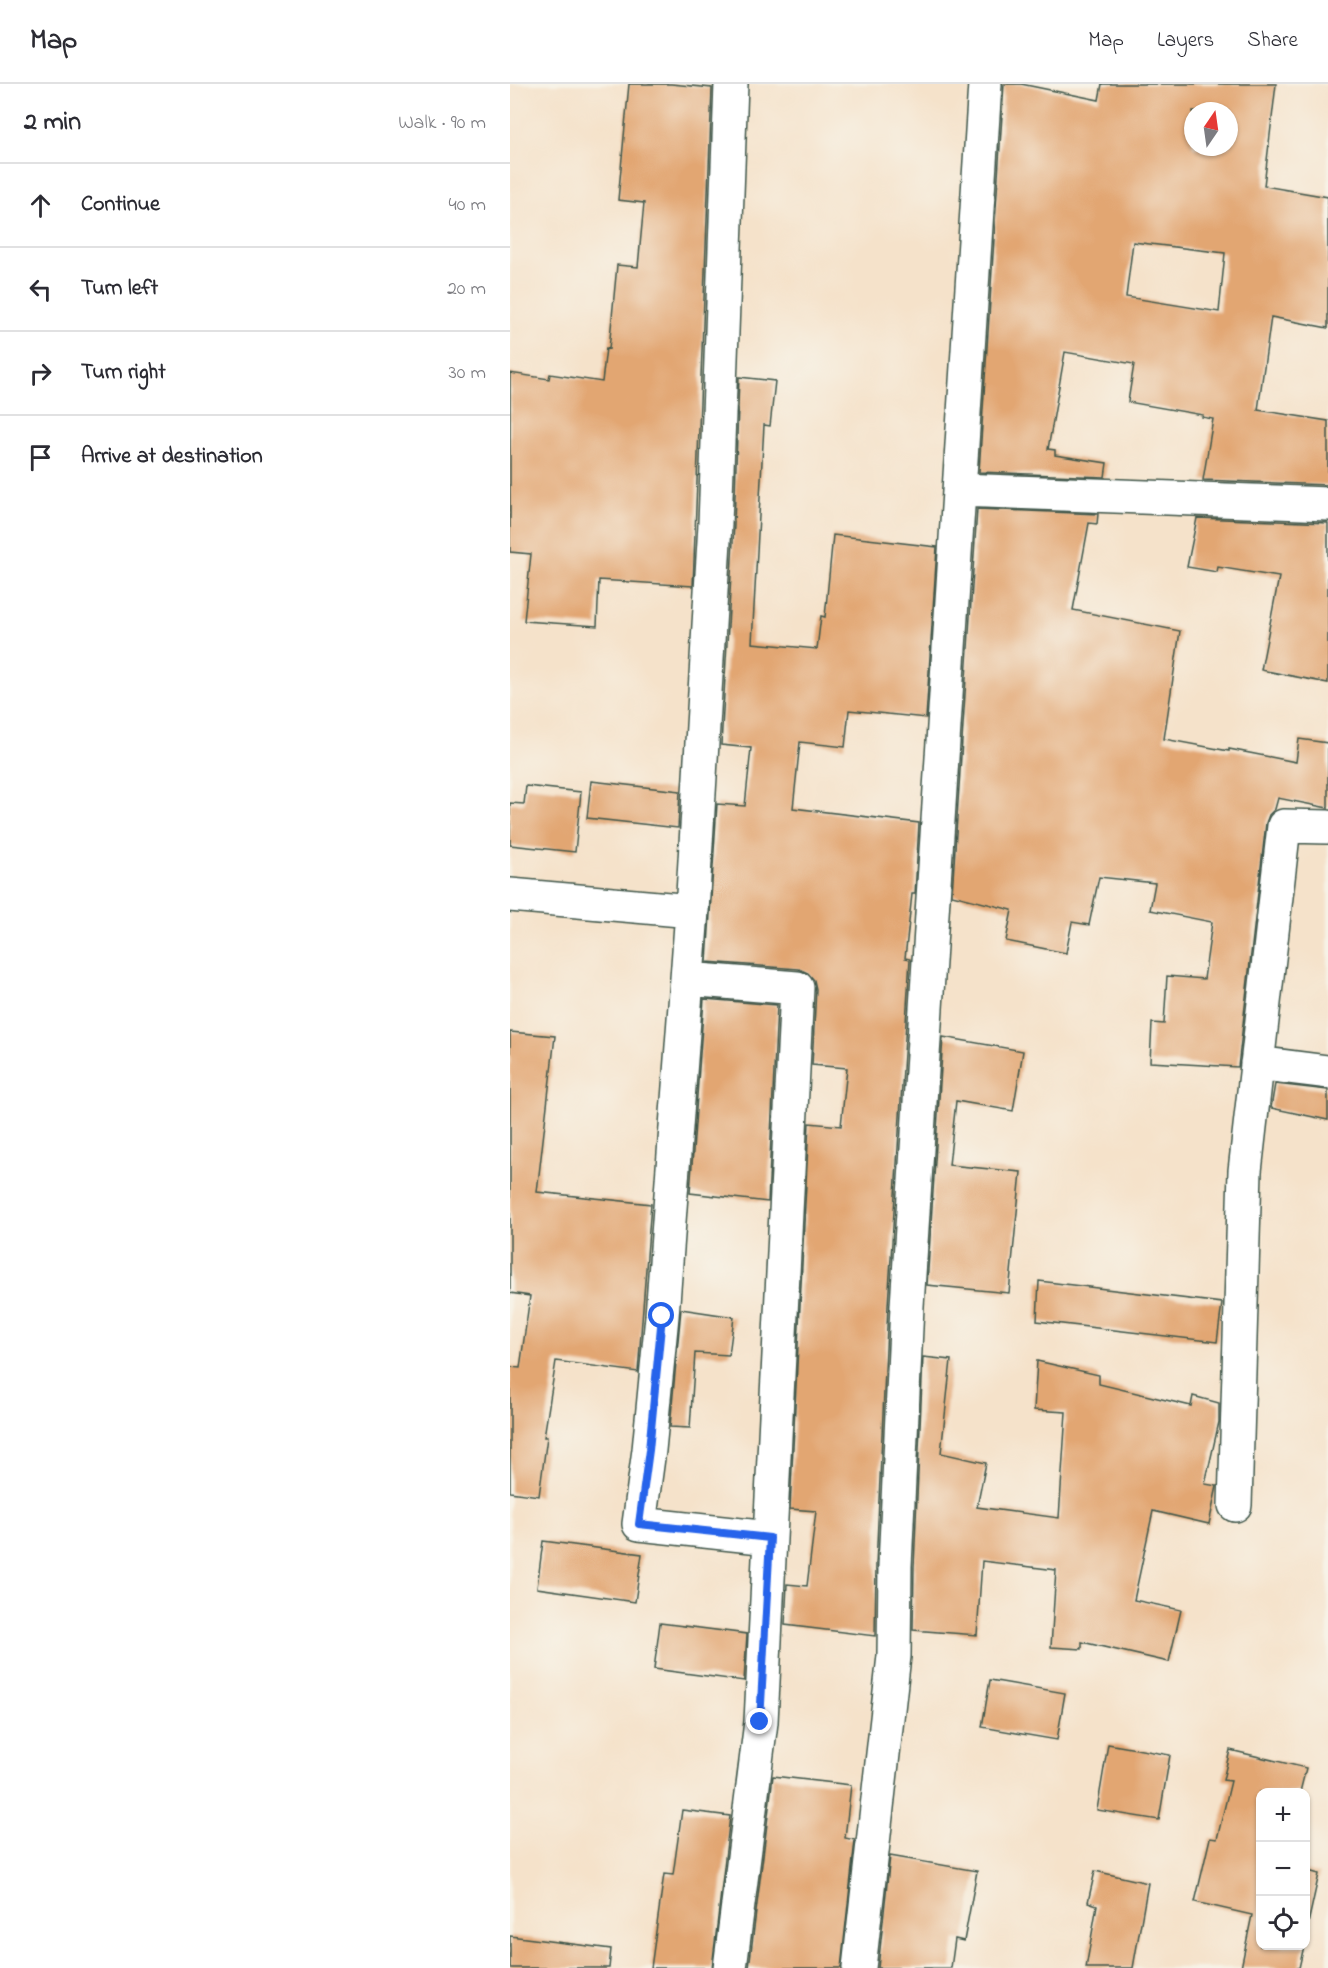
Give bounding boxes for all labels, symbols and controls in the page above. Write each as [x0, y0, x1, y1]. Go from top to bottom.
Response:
text: Map [30, 21, 77, 62]
text: Map [1088, 26, 1124, 56]
text: Layers [1157, 26, 1214, 56]
text: Share [1247, 26, 1298, 56]
north arrow [1184, 102, 1238, 156]
text: 2 min [24, 104, 81, 142]
text: Walk · 90 m [398, 109, 486, 138]
icon: ahead [24, 189, 57, 222]
text: Continue [81, 189, 160, 221]
text: 40 m [449, 191, 486, 220]
icon: left [24, 273, 57, 306]
text: Turn left [81, 273, 158, 305]
text: 20 m [447, 275, 486, 304]
icon: right [24, 357, 57, 390]
text: Turn right [81, 357, 166, 389]
text: 30 m [449, 359, 486, 388]
icon: arrive [24, 441, 57, 474]
text: Arrive at destination [81, 441, 263, 473]
route start [648, 1302, 674, 1328]
route end [746, 1708, 772, 1734]
map controls [1256, 1788, 1310, 1950]
button: + [1256, 1788, 1310, 1842]
button: − [1256, 1842, 1310, 1896]
button: locate [1256, 1896, 1310, 1950]

